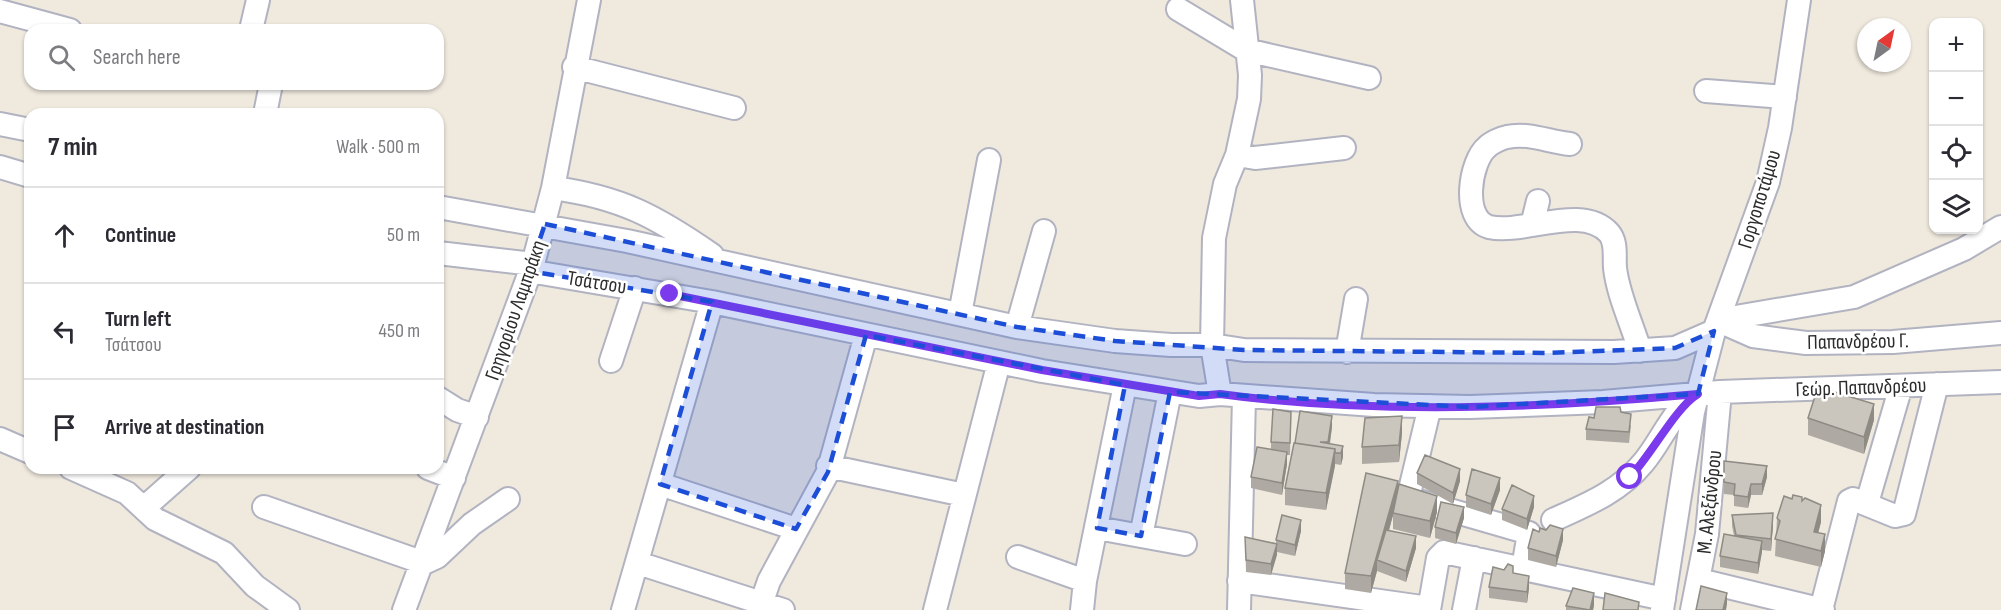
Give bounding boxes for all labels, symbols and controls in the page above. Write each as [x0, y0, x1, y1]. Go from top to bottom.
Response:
north arrow [1857, 18, 1911, 72]
map controls [1929, 18, 1983, 234]
button: + [1929, 18, 1983, 72]
search box [24, 24, 444, 90]
icon: search [45, 41, 78, 74]
text: Search here [93, 44, 180, 71]
button: − [1929, 72, 1983, 126]
button: locate [1929, 126, 1983, 180]
text: 7 min [48, 132, 97, 163]
text: Walk · 500 m [336, 135, 420, 159]
street label: Γοργοποτάμου [1733, 147, 1786, 251]
button: layers [1929, 180, 1983, 234]
icon: ahead [48, 219, 81, 252]
text: Continue [105, 222, 176, 249]
text: 50 m [387, 223, 420, 247]
street label: Γρηγορίου Λαμπράκη [480, 237, 551, 384]
street label: Τσάτσου [566, 265, 628, 299]
route end [656, 280, 682, 306]
text: Turn left [105, 306, 171, 333]
icon: left [48, 315, 81, 348]
text: 450 m [379, 319, 420, 343]
street label: Παπανδρέου Γ. [1807, 328, 1909, 355]
text: Τσάτσου [105, 333, 162, 357]
street label: Γεώρ. Παπανδρέου [1795, 373, 1927, 402]
icon: arrive [48, 411, 81, 444]
text: Arrive at destination [105, 414, 264, 441]
street label: Μ. Αλεξάνδρου [1692, 449, 1727, 555]
route start [1616, 463, 1642, 489]

